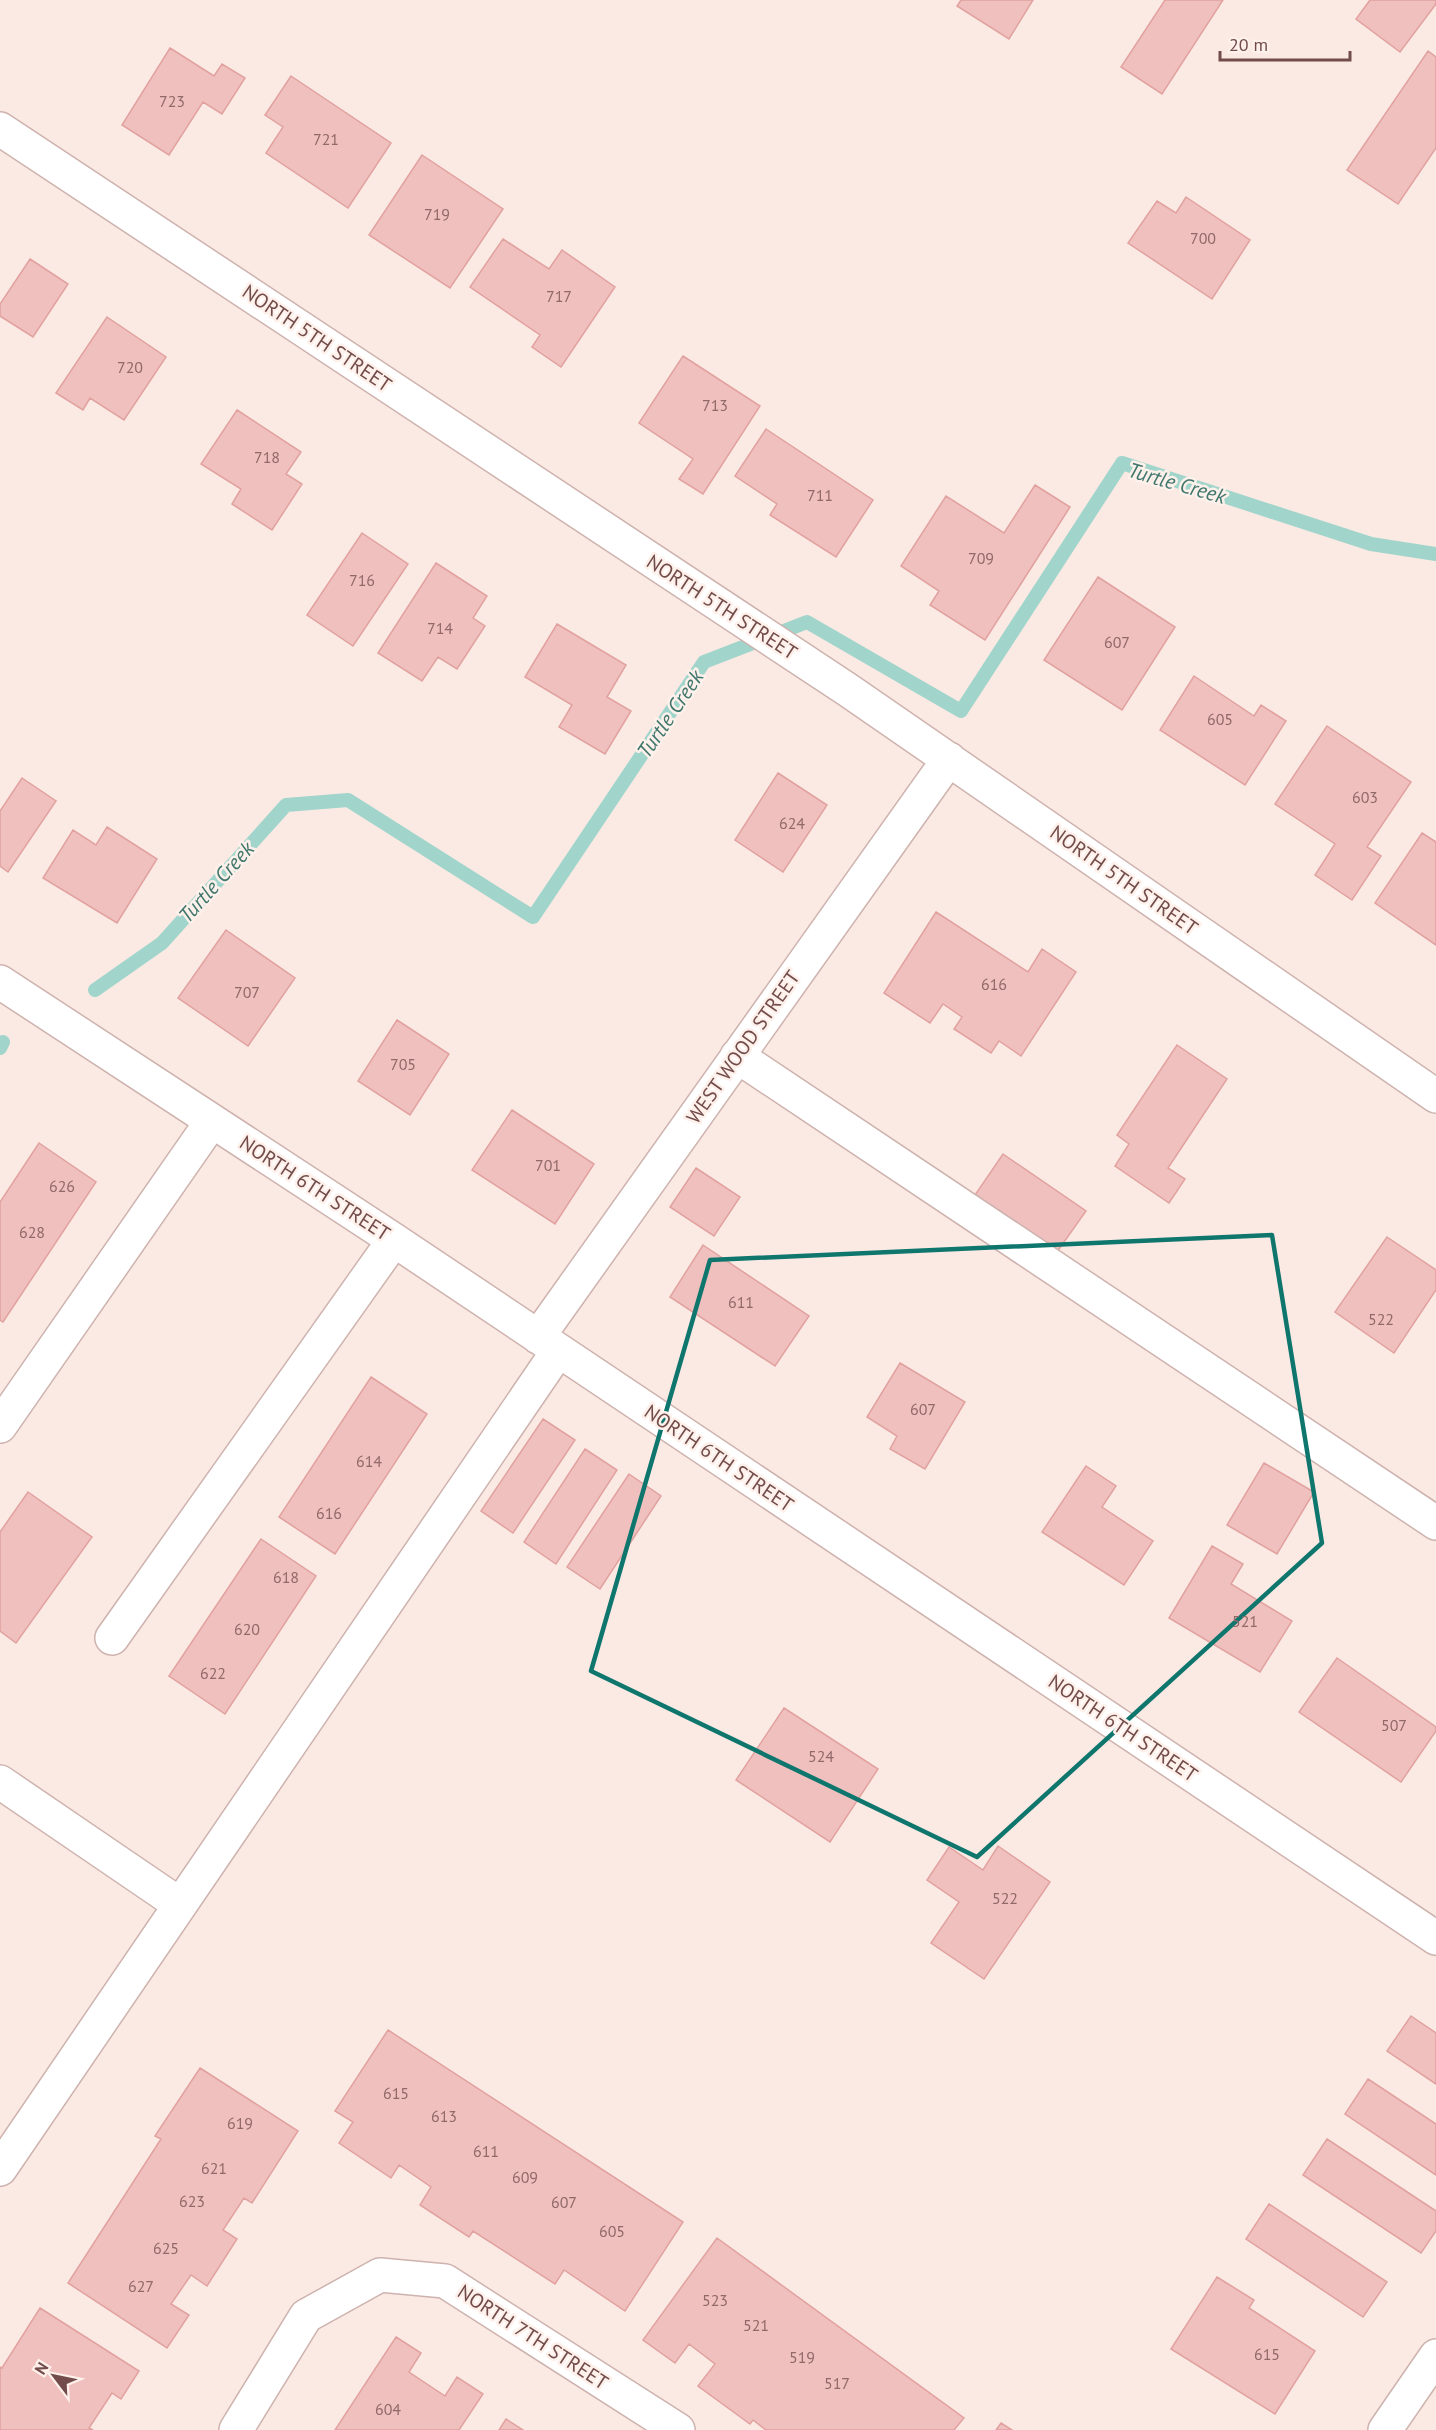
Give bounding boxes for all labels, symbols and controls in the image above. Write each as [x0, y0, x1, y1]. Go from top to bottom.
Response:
scale bar [1220, 24, 1350, 62]
text: 20 m [1229, 33, 1268, 56]
house number: 723 [159, 91, 185, 111]
house number: 721 [313, 129, 339, 149]
house number: 719 [424, 204, 450, 224]
house number: 700 [1190, 228, 1216, 248]
street label: NORTH 5TH STREET [237, 278, 397, 398]
house number: 717 [546, 286, 572, 306]
house number: 720 [117, 357, 143, 377]
house number: 713 [702, 395, 728, 415]
house number: 718 [254, 447, 280, 467]
water label: Turtle Creek [1125, 456, 1231, 510]
house number: 711 [807, 485, 833, 505]
house number: 709 [968, 548, 994, 568]
street label: NORTH 5TH STREET [642, 549, 802, 665]
house number: 716 [349, 570, 375, 590]
house number: 714 [427, 618, 453, 638]
house number: 607 [1104, 632, 1130, 652]
water label: Turtle Creek [631, 663, 710, 763]
house number: 605 [1207, 709, 1233, 729]
house number: 603 [1352, 787, 1378, 807]
house number: 624 [779, 813, 805, 833]
street label: NORTH 5TH STREET [1045, 819, 1203, 941]
water label: Turtle Creek [172, 834, 261, 928]
street label: WEST WOOD STREET [680, 965, 806, 1129]
house number: 616 [981, 974, 1007, 994]
house number: 707 [234, 982, 260, 1002]
house number: 705 [390, 1054, 416, 1074]
street label: NORTH 6TH STREET [235, 1130, 395, 1246]
house number: 701 [535, 1155, 561, 1175]
house number: 626 [49, 1176, 75, 1196]
house number: 628 [19, 1222, 45, 1242]
house number: 611 [728, 1292, 754, 1312]
house number: 522 [1368, 1309, 1394, 1329]
street label: NORTH 6TH STREET [639, 1398, 799, 1518]
house number: 607 [910, 1399, 936, 1419]
house number: 614 [356, 1451, 382, 1471]
house number: 616 [316, 1503, 342, 1523]
house number: 618 [273, 1567, 299, 1587]
house number: 521 [1232, 1611, 1258, 1631]
house number: 620 [234, 1619, 260, 1639]
house number: 622 [200, 1663, 226, 1683]
street label: NORTH 6TH STREET [1043, 1668, 1203, 1788]
house number: 507 [1381, 1715, 1407, 1735]
house number: 524 [808, 1746, 834, 1766]
house number: 522 [992, 1888, 1018, 1908]
house number: 615 [383, 2083, 409, 2103]
house number: 613 [431, 2106, 457, 2126]
house number: 619 [227, 2113, 253, 2133]
house number: 611 [473, 2141, 499, 2161]
house number: 621 [201, 2158, 227, 2178]
house number: 609 [512, 2167, 538, 2187]
house number: 623 [179, 2191, 205, 2211]
house number: 607 [551, 2192, 577, 2212]
house number: 605 [599, 2221, 625, 2241]
house number: 625 [153, 2238, 179, 2258]
house number: 627 [128, 2276, 154, 2296]
street label: NORTH 7TH STREET [453, 2279, 613, 2395]
house number: 523 [702, 2290, 728, 2310]
house number: 521 [743, 2315, 769, 2335]
house number: 615 [1254, 2344, 1280, 2364]
north arrow [24, 2346, 84, 2406]
house number: 519 [789, 2347, 815, 2367]
text: N [30, 2358, 53, 2378]
house number: 517 [824, 2373, 850, 2393]
house number: 604 [375, 2399, 401, 2419]

